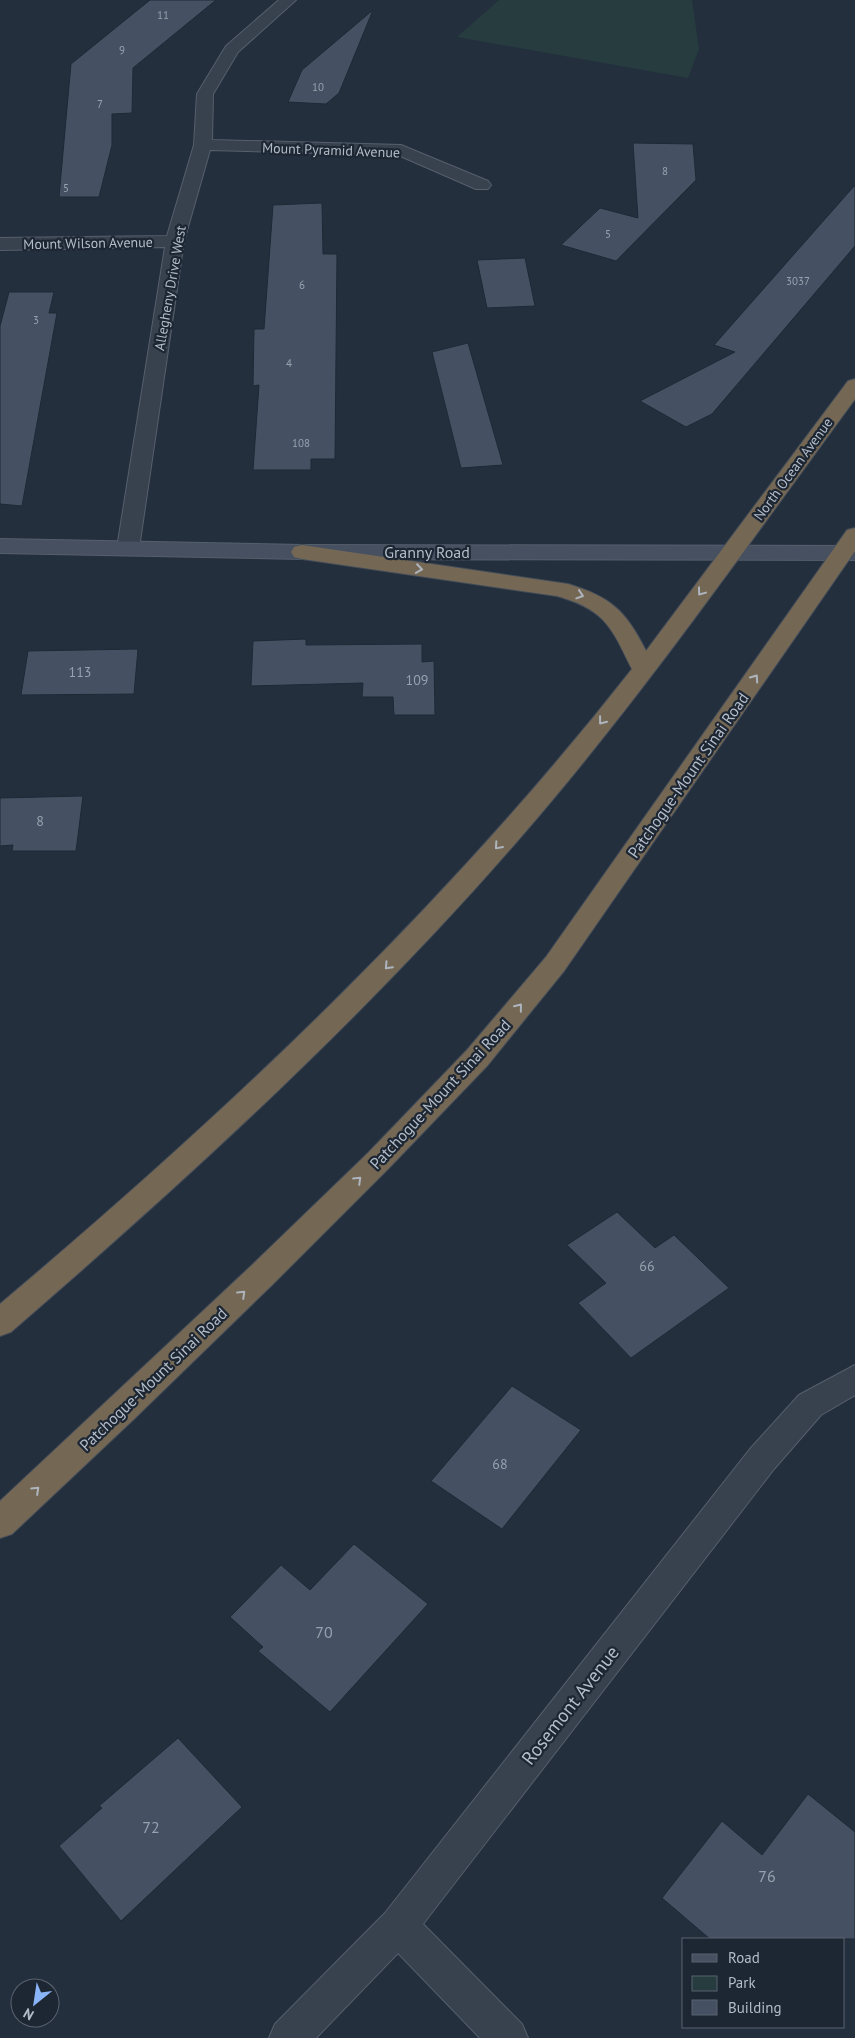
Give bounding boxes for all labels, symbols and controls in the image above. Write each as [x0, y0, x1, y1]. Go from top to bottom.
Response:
house number: 11 [157, 8, 169, 22]
house number: 9 [119, 43, 125, 57]
house number: 10 [312, 80, 324, 94]
house number: 7 [97, 97, 103, 111]
street label: Mount Pyramid Avenue [262, 139, 400, 161]
house number: 8 [662, 164, 668, 178]
house number: 5 [63, 181, 69, 195]
street label: Allegheny Drive West [150, 224, 190, 352]
house number: 5 [605, 227, 611, 241]
street label: Mount Wilson Avenue [23, 233, 153, 253]
house number: 3037 [786, 274, 810, 288]
house number: 6 [299, 278, 305, 292]
house number: 3 [33, 313, 39, 327]
house number: 4 [286, 356, 292, 370]
street label: North Ocean Avenue [750, 414, 836, 524]
house number: 108 [292, 436, 310, 450]
street label: Granny Road [384, 542, 470, 562]
one-way arrow [415, 563, 424, 573]
one-way arrow [698, 586, 706, 595]
one-way arrow [575, 589, 583, 599]
house number: 113 [69, 663, 91, 681]
house number: 109 [406, 671, 428, 689]
one-way arrow [749, 674, 758, 684]
street label: Patchogue-Mount Sinai Road [623, 688, 753, 862]
one-way arrow [600, 715, 608, 724]
house number: 8 [36, 812, 44, 830]
one-way arrow [494, 840, 503, 849]
one-way arrow [385, 960, 394, 969]
one-way arrow [514, 1004, 522, 1013]
street label: Patchogue-Mount Sinai Road [365, 1015, 515, 1173]
one-way arrow [353, 1177, 362, 1186]
house number: 66 [639, 1257, 655, 1275]
one-way arrow [237, 1291, 246, 1300]
street label: Patchogue-Mount Sinai Road [75, 1303, 231, 1455]
house number: 68 [492, 1455, 508, 1473]
one-way arrow [30, 1487, 39, 1496]
house number: 70 [315, 1622, 333, 1642]
street label: Rosemont Avenue [516, 1641, 624, 1769]
house number: 72 [142, 1817, 160, 1837]
house number: 76 [758, 1866, 776, 1886]
legend [682, 1938, 845, 2028]
text: Road [728, 1948, 760, 1967]
text: Park [728, 1973, 756, 1992]
north arrow [10, 1978, 60, 2028]
text: Building [728, 1998, 782, 2017]
text: N [20, 2004, 37, 2024]

